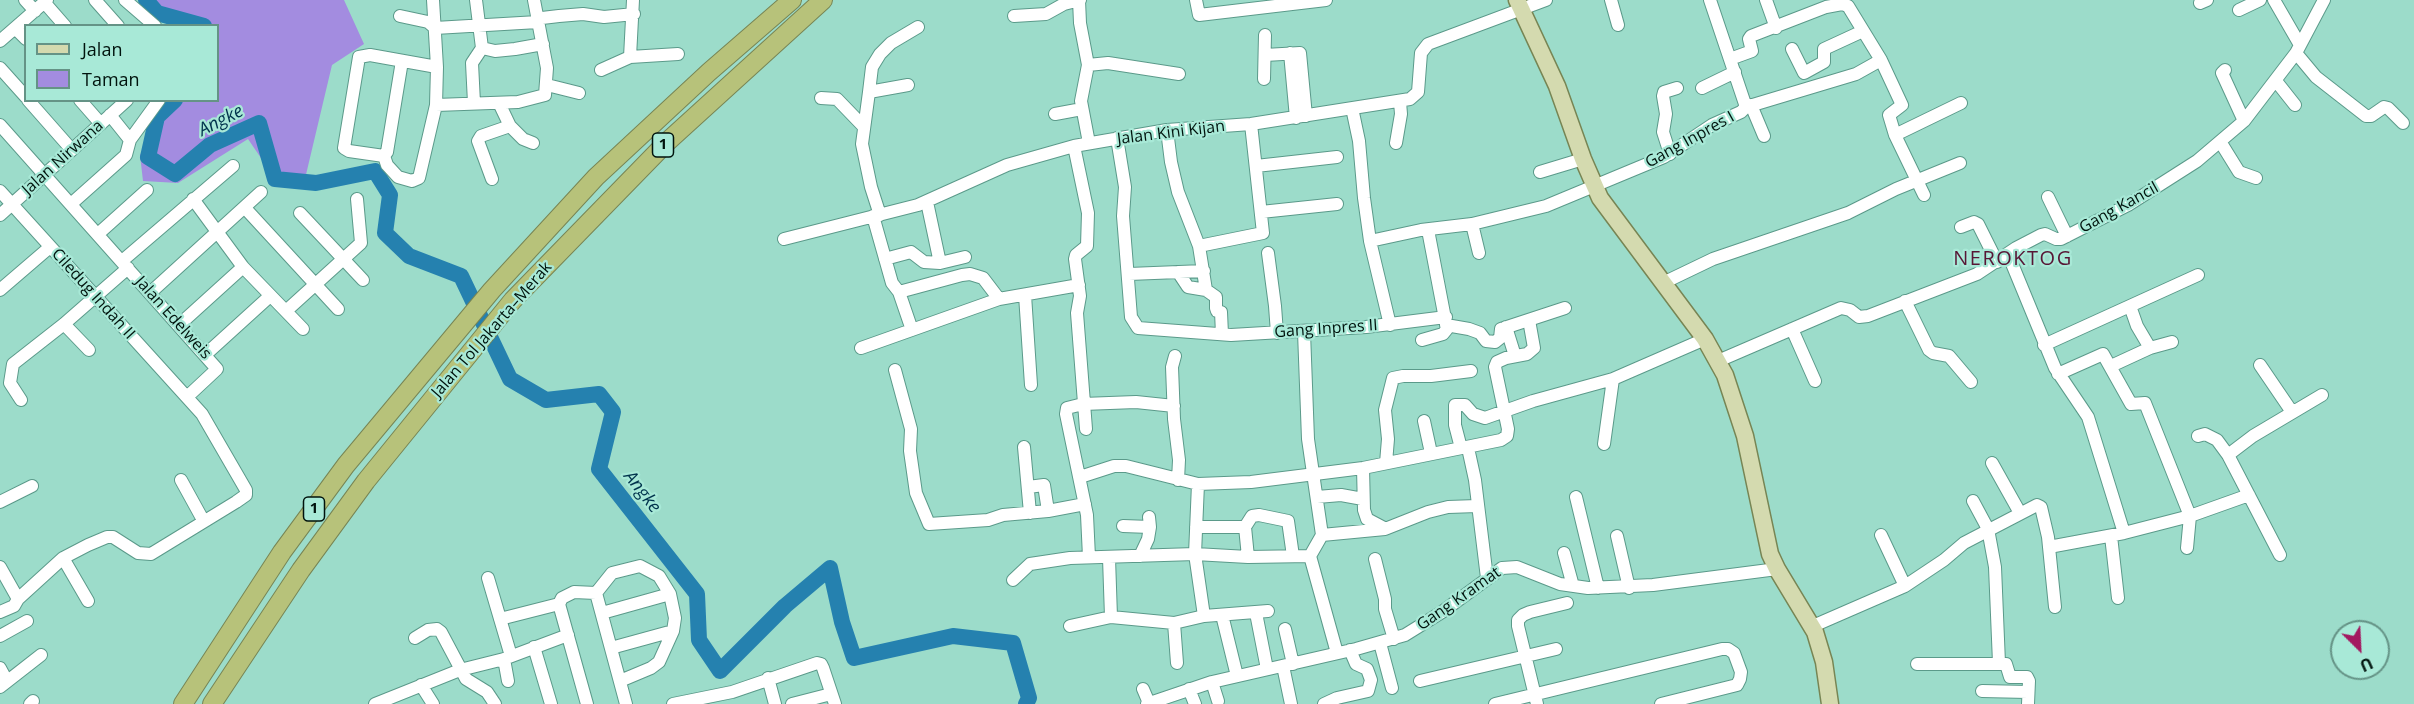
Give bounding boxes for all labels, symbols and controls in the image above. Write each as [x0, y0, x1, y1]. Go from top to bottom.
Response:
legend [24, 24, 219, 102]
text: Jalan [82, 37, 122, 61]
text: Taman [82, 67, 140, 91]
water label: Angke [195, 101, 247, 141]
street label: Gang Inpres I [1642, 108, 1738, 172]
street label: Jalan Nirwana [18, 117, 108, 199]
street label: Jalan Kini Kijan [1116, 117, 1226, 149]
road number: 1 [652, 133, 674, 157]
street label: Gang Kancil [2076, 178, 2162, 238]
street label: Ciledug Indah II [47, 245, 139, 343]
district label: NEROKTOG [1953, 247, 2073, 271]
street label: Jalan Tol Jakarta–Merak [428, 258, 556, 402]
street label: Jalan Edelweis [131, 273, 215, 363]
street label: Gang Inpres II [1274, 316, 1378, 342]
water label: Angke [619, 467, 665, 517]
road number: 1 [304, 497, 324, 521]
street label: Gang Kramat [1413, 563, 1505, 635]
north arrow [2330, 620, 2390, 680]
text: U [2357, 652, 2377, 677]

